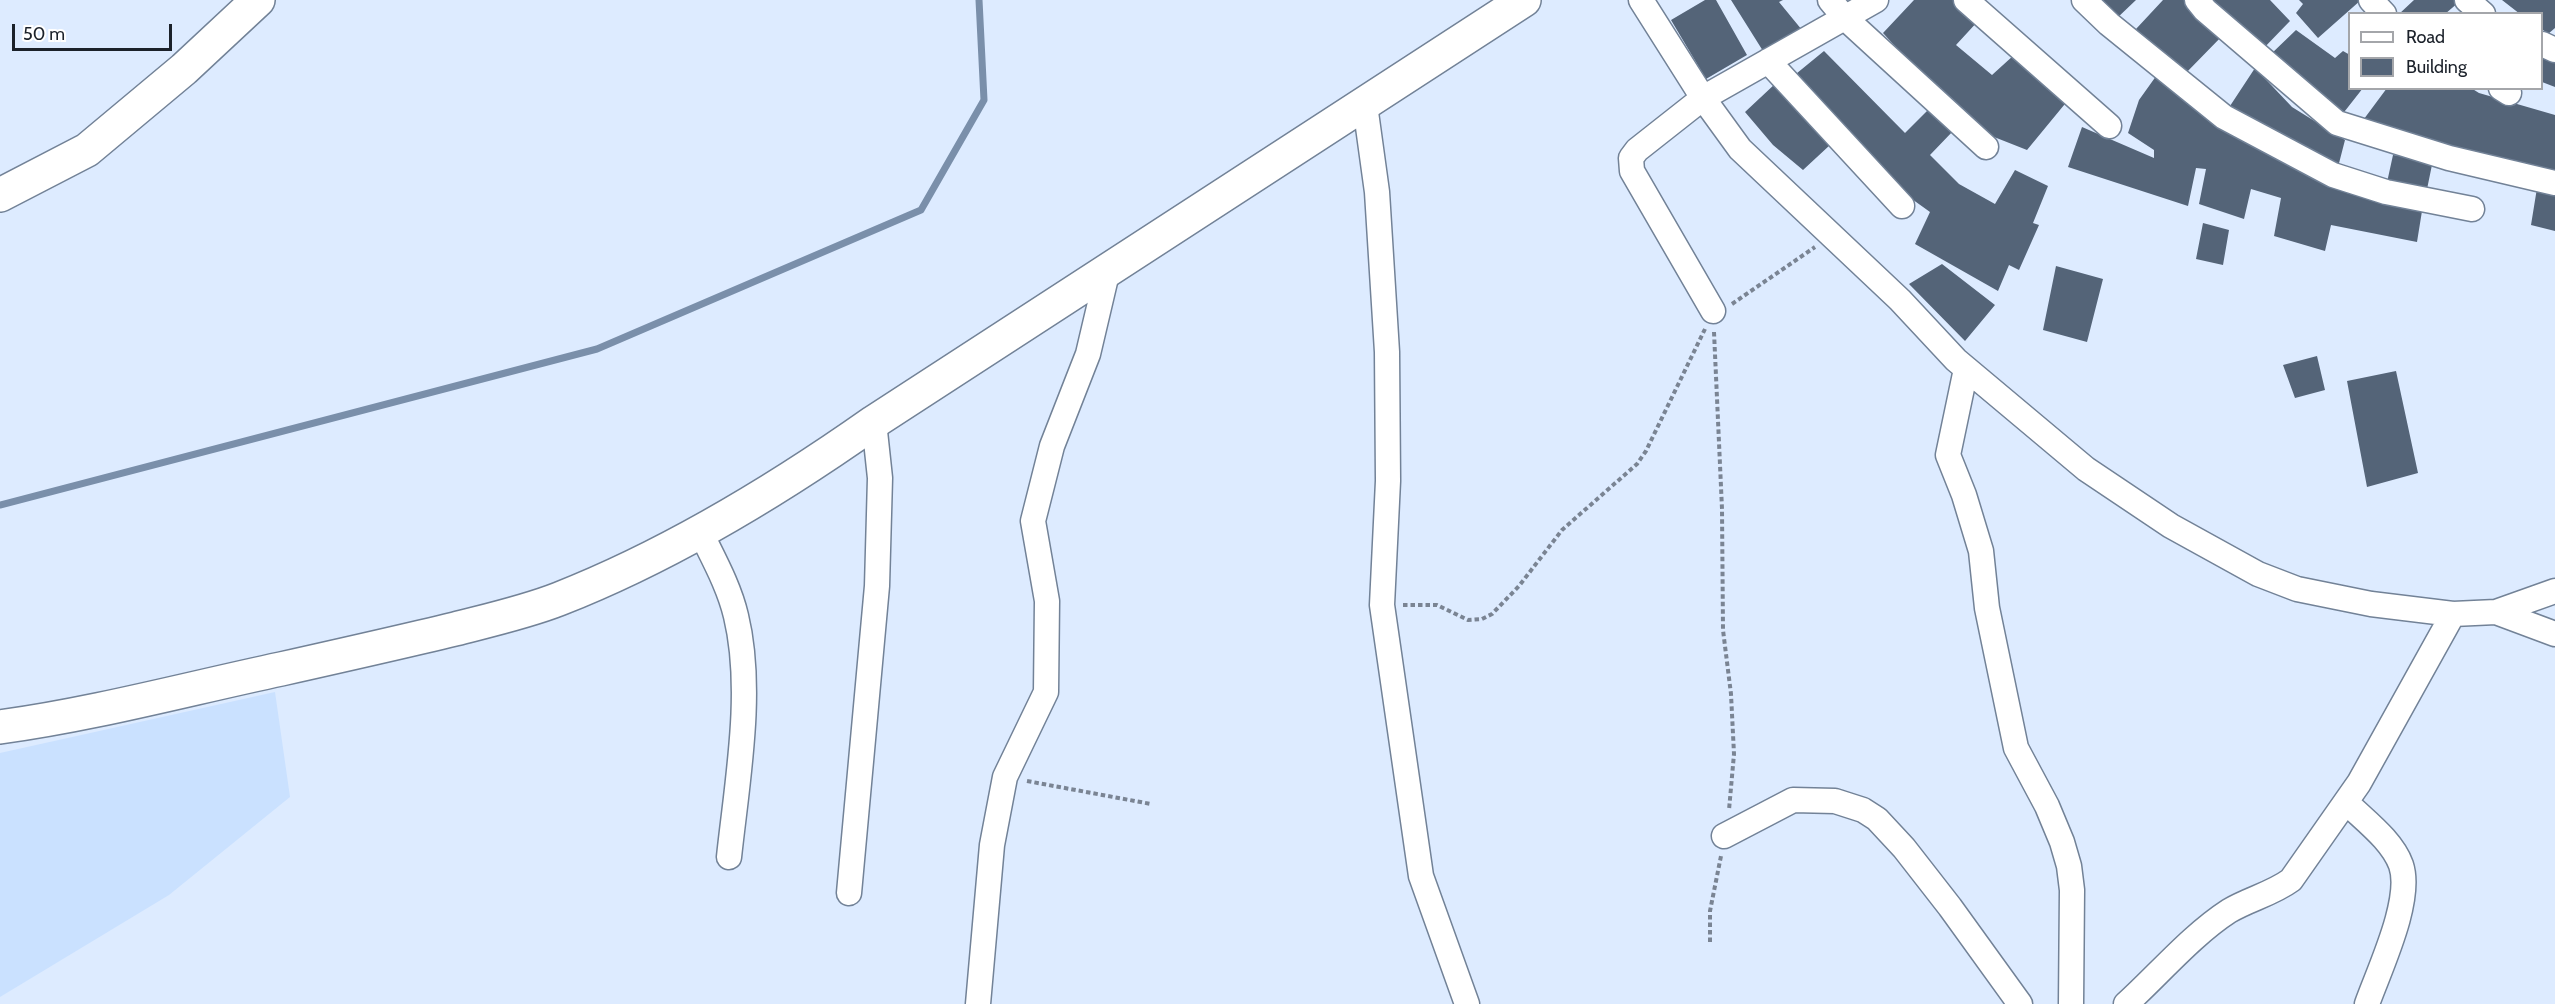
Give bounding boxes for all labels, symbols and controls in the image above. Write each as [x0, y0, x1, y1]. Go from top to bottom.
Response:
scale bar [15, 12, 176, 50]
legend [2348, 12, 2543, 90]
text: 50 m [23, 23, 65, 45]
text: Road [2406, 26, 2445, 48]
text: Building [2406, 56, 2467, 78]

